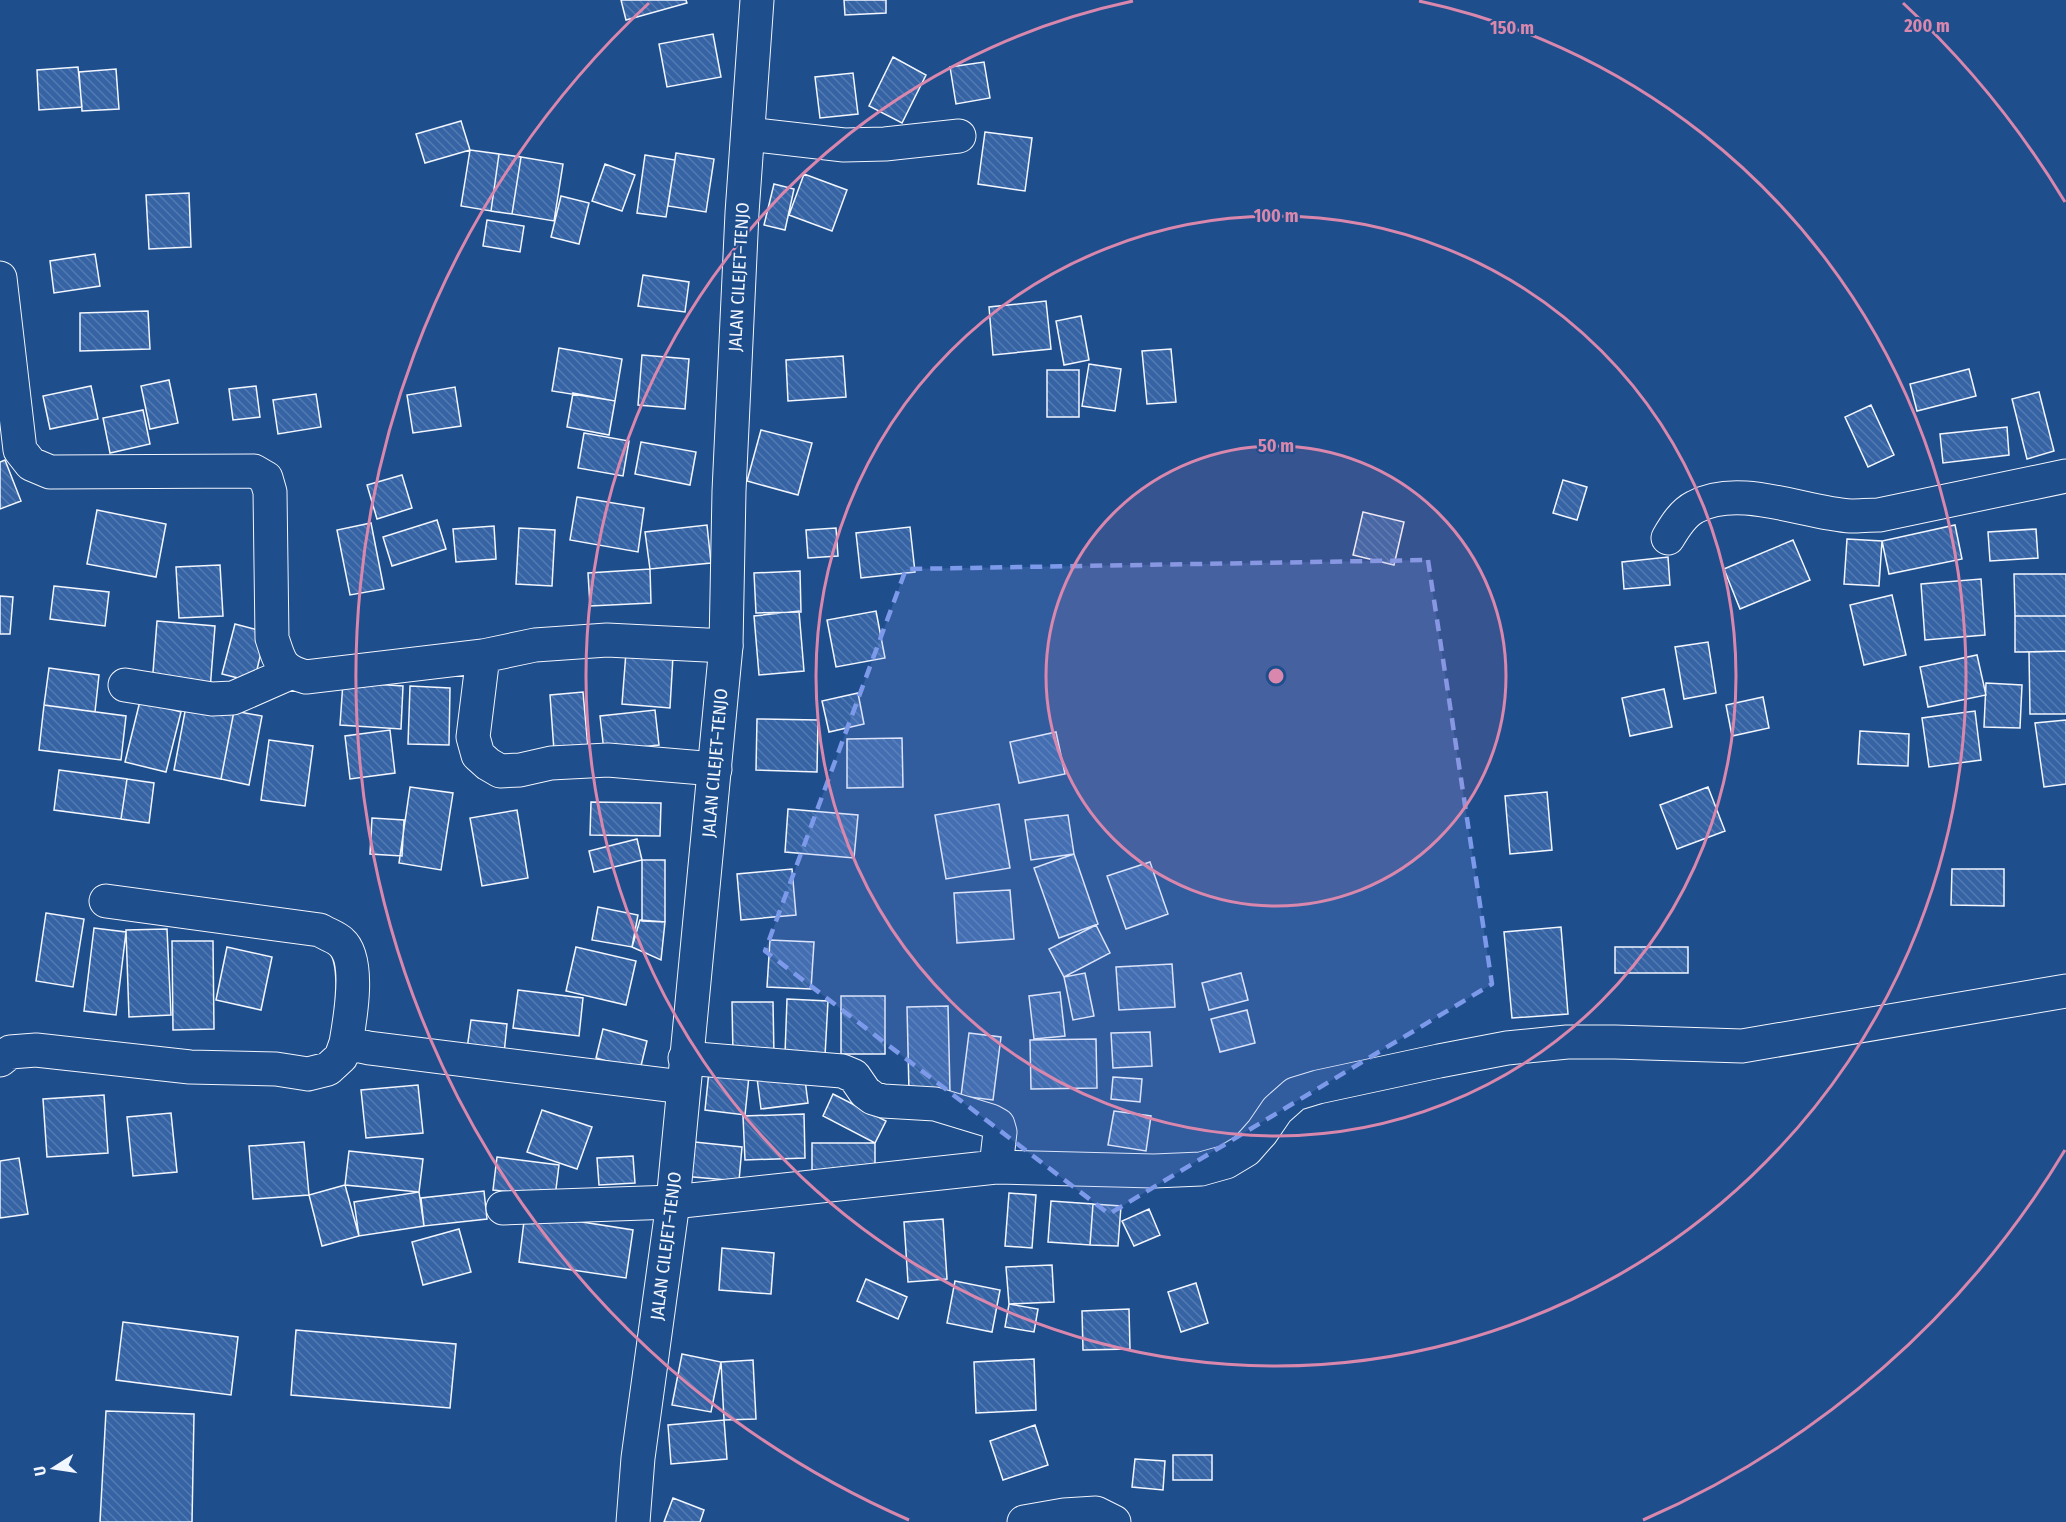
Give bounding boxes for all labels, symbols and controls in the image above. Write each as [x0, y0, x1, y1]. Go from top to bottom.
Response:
text: 200 m [1903, 15, 1950, 37]
text: 150 m [1490, 17, 1534, 39]
street label: JALAN CILEJET–TENJO [724, 202, 754, 352]
text: 100 m [1254, 205, 1298, 227]
text: 50 m [1258, 435, 1294, 457]
centre of rings [1266, 666, 1286, 686]
street label: JALAN CILEJET–TENJO [698, 688, 732, 838]
street label: JALAN CILEJET–TENJO [646, 1170, 686, 1322]
north arrow [24, 1438, 84, 1498]
text: U [30, 1464, 50, 1478]

